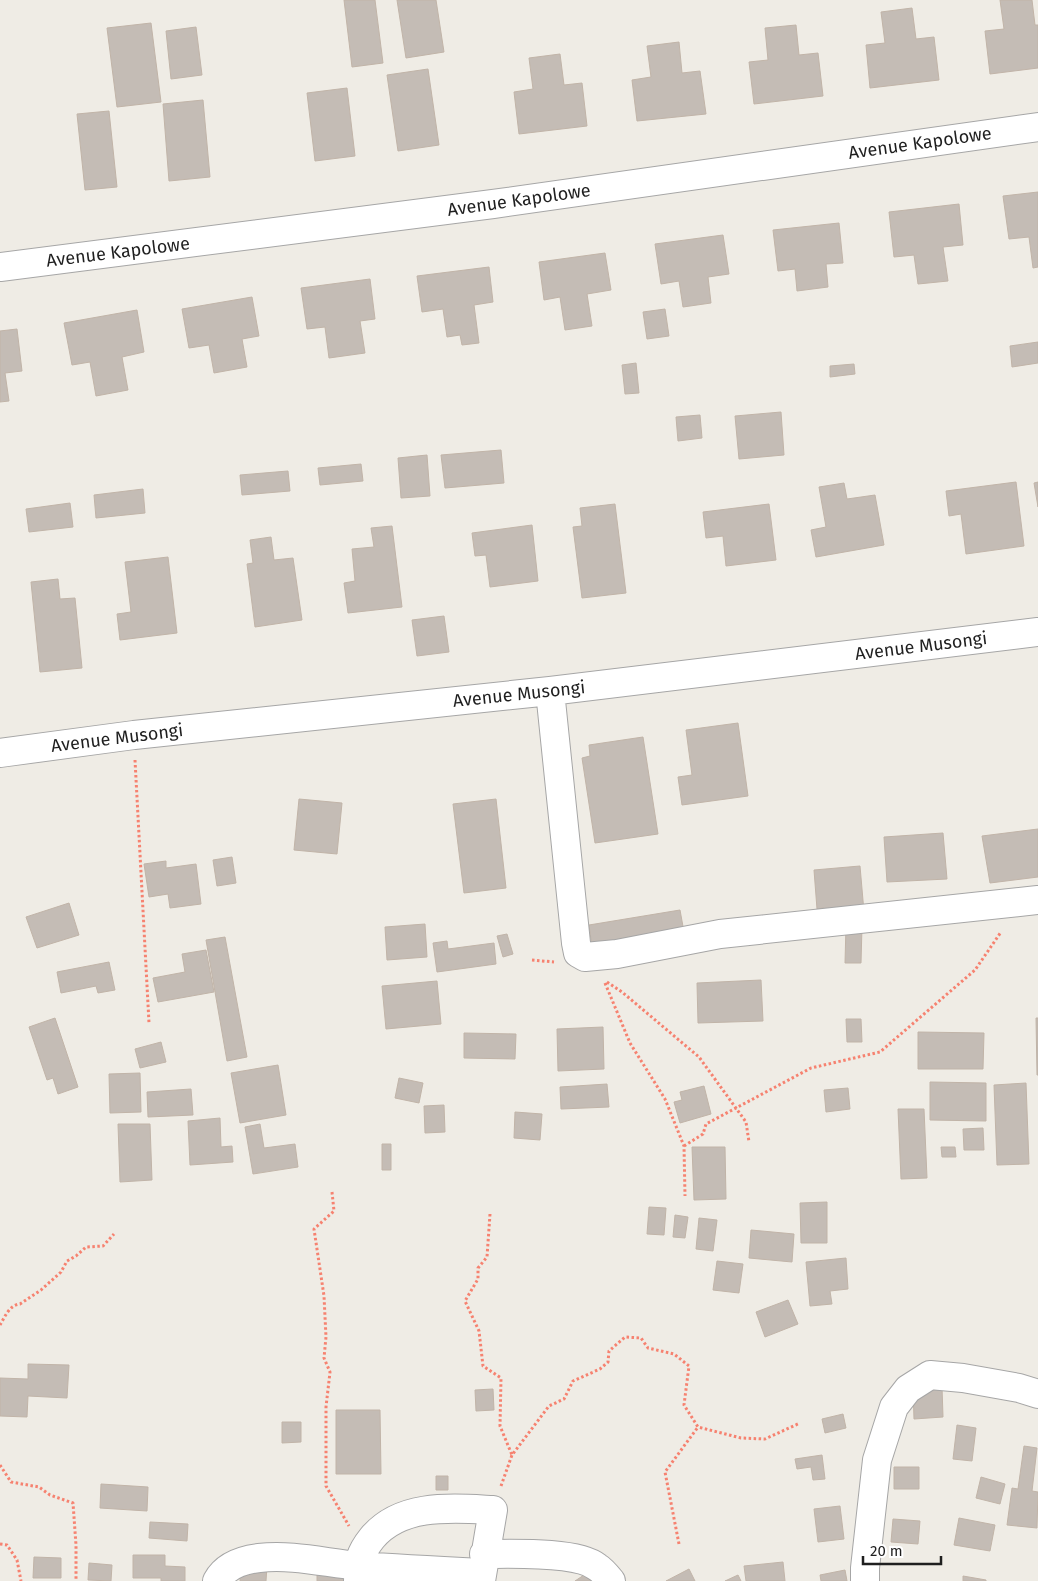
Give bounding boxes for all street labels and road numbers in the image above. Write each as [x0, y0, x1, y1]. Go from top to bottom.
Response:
street label: Avenue Kapolowe [847, 122, 993, 164]
street label: Avenue Kapolowe [446, 179, 592, 221]
street label: Avenue Kapolowe [45, 232, 191, 272]
street label: Avenue Musongi [854, 627, 988, 665]
street label: Avenue Musongi [452, 676, 586, 712]
street label: Avenue Musongi [50, 719, 184, 757]

